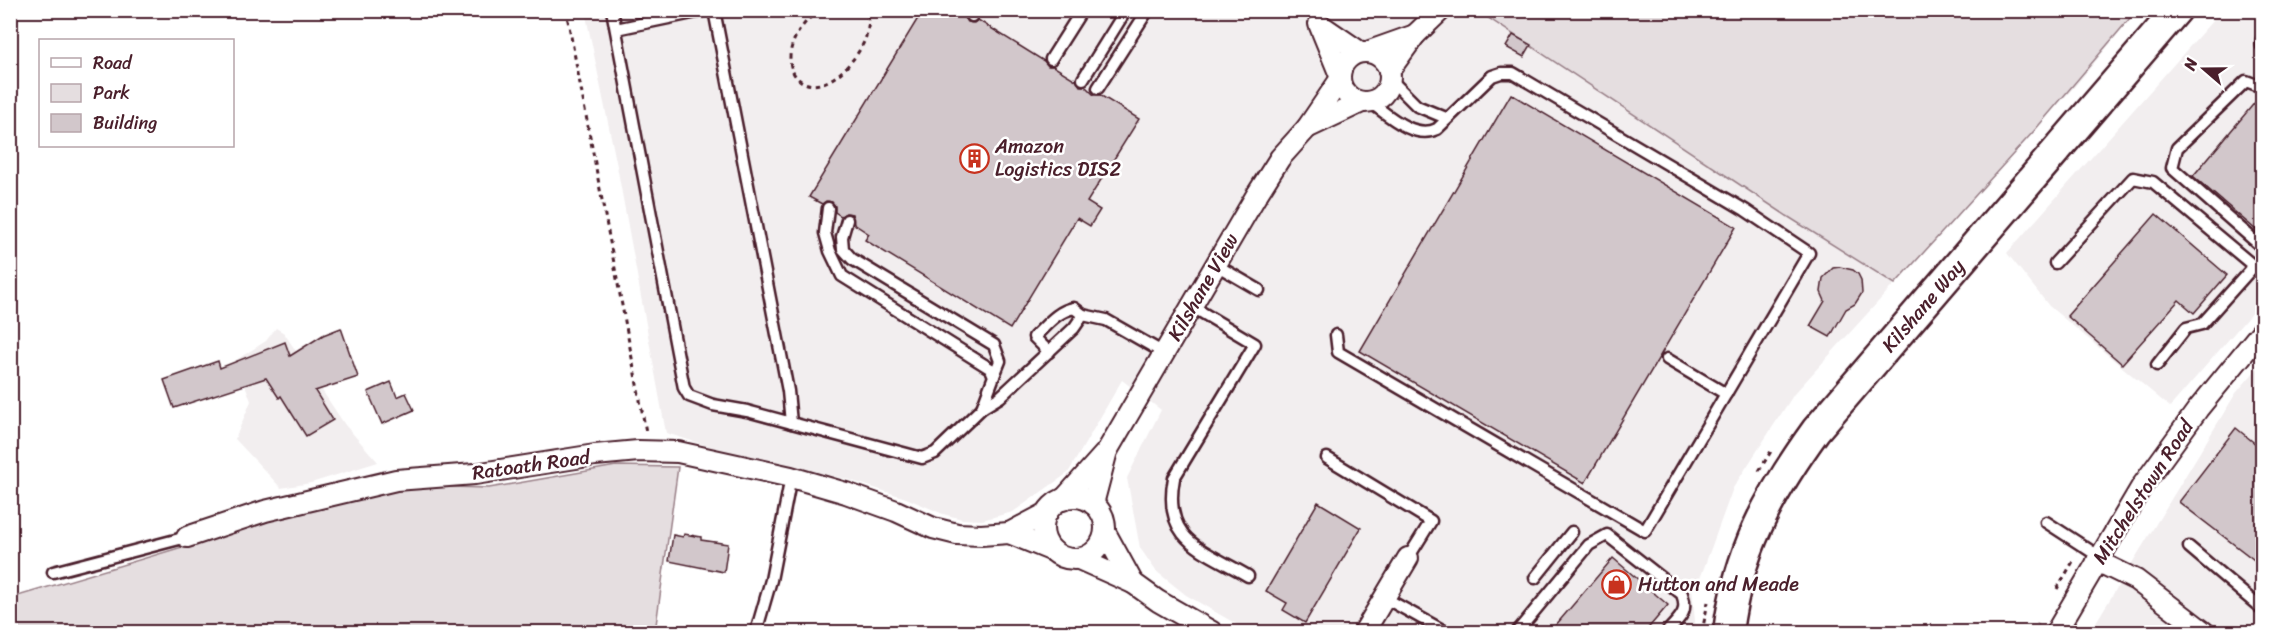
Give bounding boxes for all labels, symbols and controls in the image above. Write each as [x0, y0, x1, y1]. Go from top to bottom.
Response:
legend [39, 39, 234, 147]
north arrow [2174, 39, 2234, 99]
text: Road [93, 47, 133, 79]
text: N [2175, 53, 2206, 75]
text: Park [93, 77, 130, 109]
text: Building [93, 107, 157, 139]
place label: Amazon Logistics DIS2 [994, 129, 1122, 187]
building icon: Amazon Logistics DIS2 [958, 142, 990, 174]
street label: Kilshane View [1158, 226, 1248, 348]
street label: Kilshane Way [1872, 250, 1974, 360]
street label: Mitchelstown Road [2083, 411, 2204, 572]
street label: Ratoath Road [470, 439, 594, 491]
place label: Hutton and Meade [1638, 567, 1799, 602]
shop icon: Hutton and Meade [1601, 568, 1633, 600]

